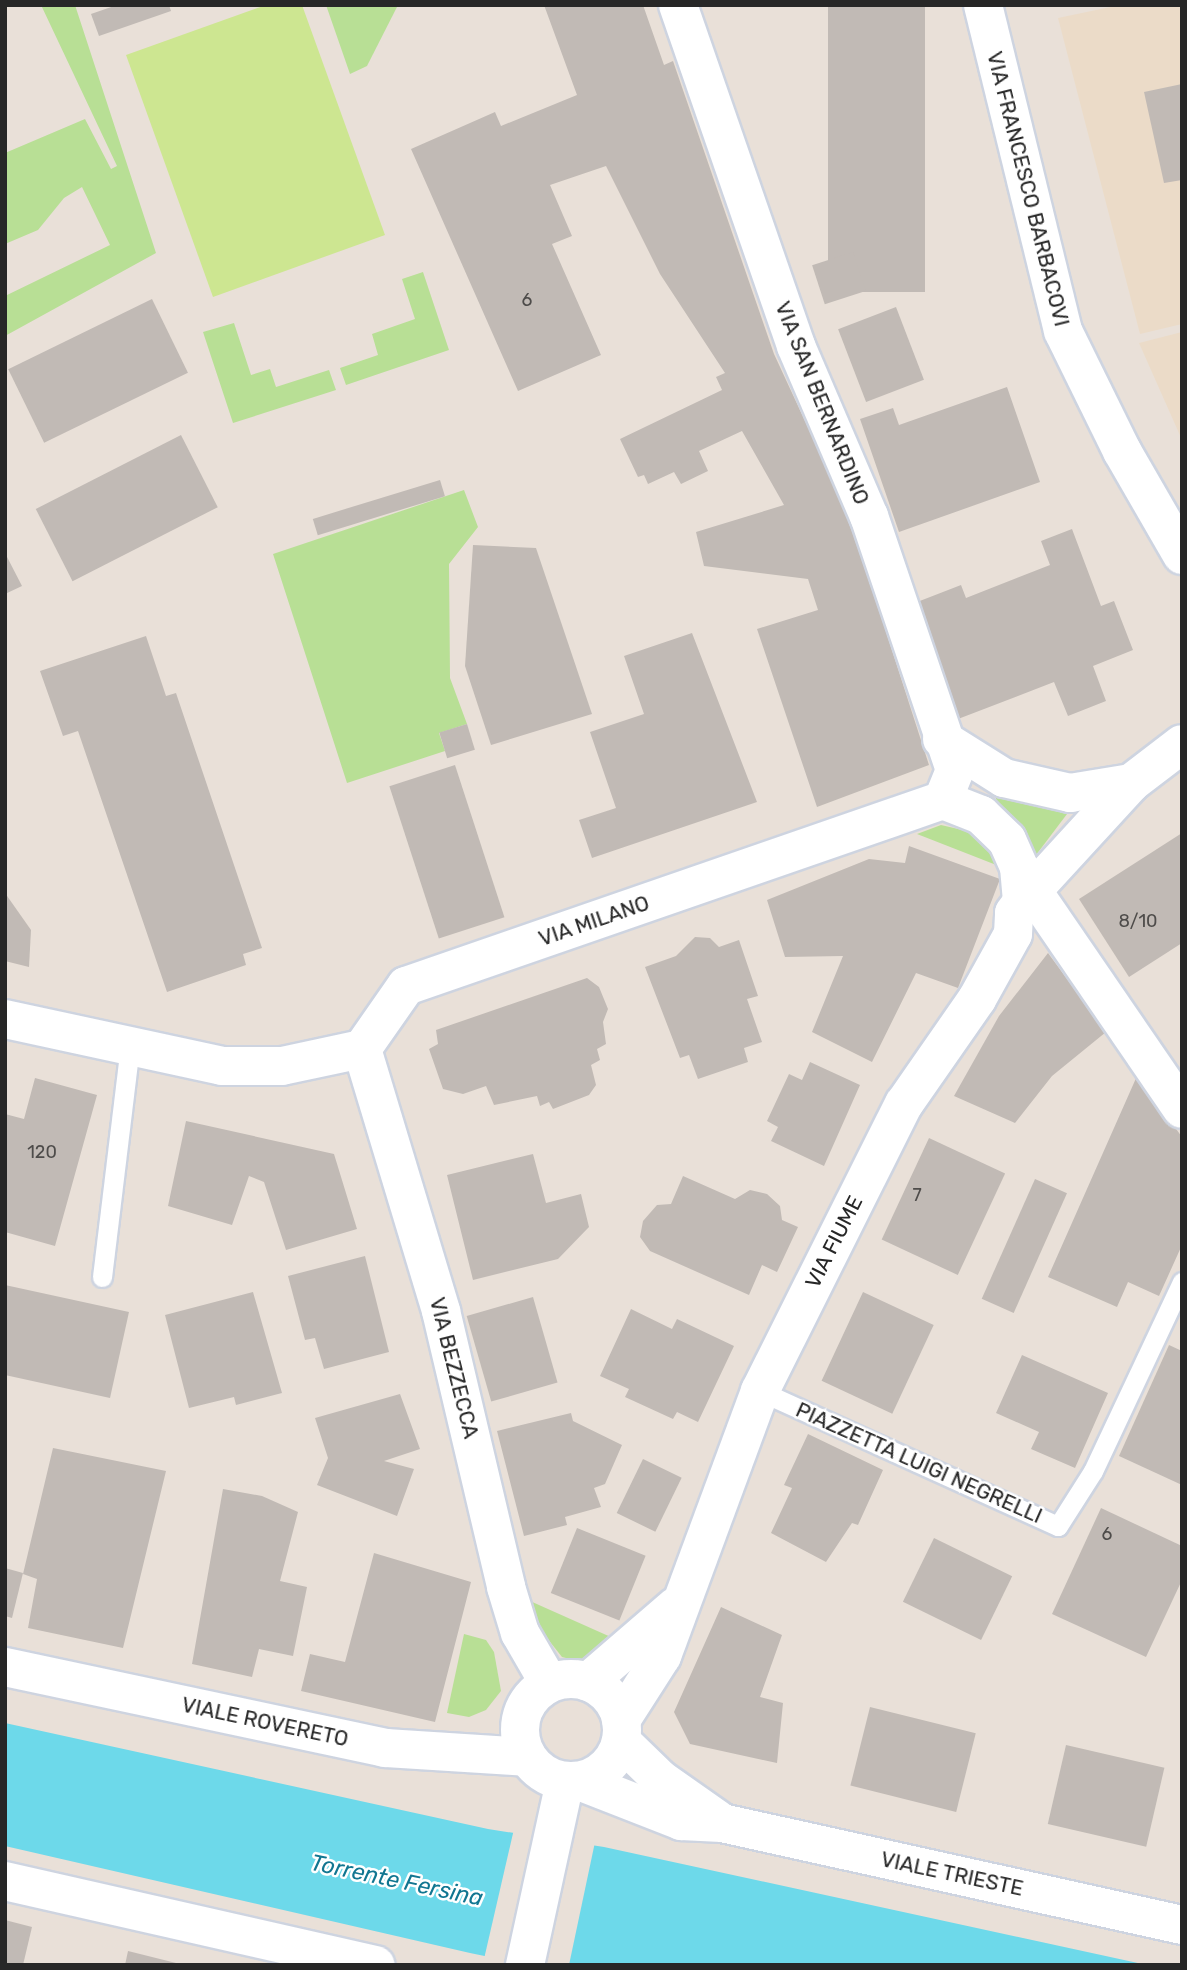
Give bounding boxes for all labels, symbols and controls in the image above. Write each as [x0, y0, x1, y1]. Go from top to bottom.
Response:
street label: VIA FRANCESCO BARBACOVI [982, 49, 1074, 329]
house number: 6 [522, 289, 532, 311]
street label: VIA SAN BERNARDINO [770, 298, 874, 508]
street label: VIA MILANO [535, 890, 653, 952]
house number: 8/10 [1118, 910, 1158, 932]
house number: 120 [27, 1141, 57, 1163]
house number: 7 [912, 1184, 922, 1206]
street label: VIA FIUME [800, 1191, 868, 1293]
street label: VIA BEZZECCA [424, 1295, 484, 1441]
street label: PIAZZETTA LUIGI NEGRELLI [792, 1397, 1046, 1529]
house number: 6 [1102, 1523, 1112, 1545]
street label: VIALE ROVERETO [179, 1692, 351, 1752]
street label: VIALE TRIESTE [878, 1847, 1026, 1901]
water label: Torrente Fersina [308, 1848, 486, 1912]

